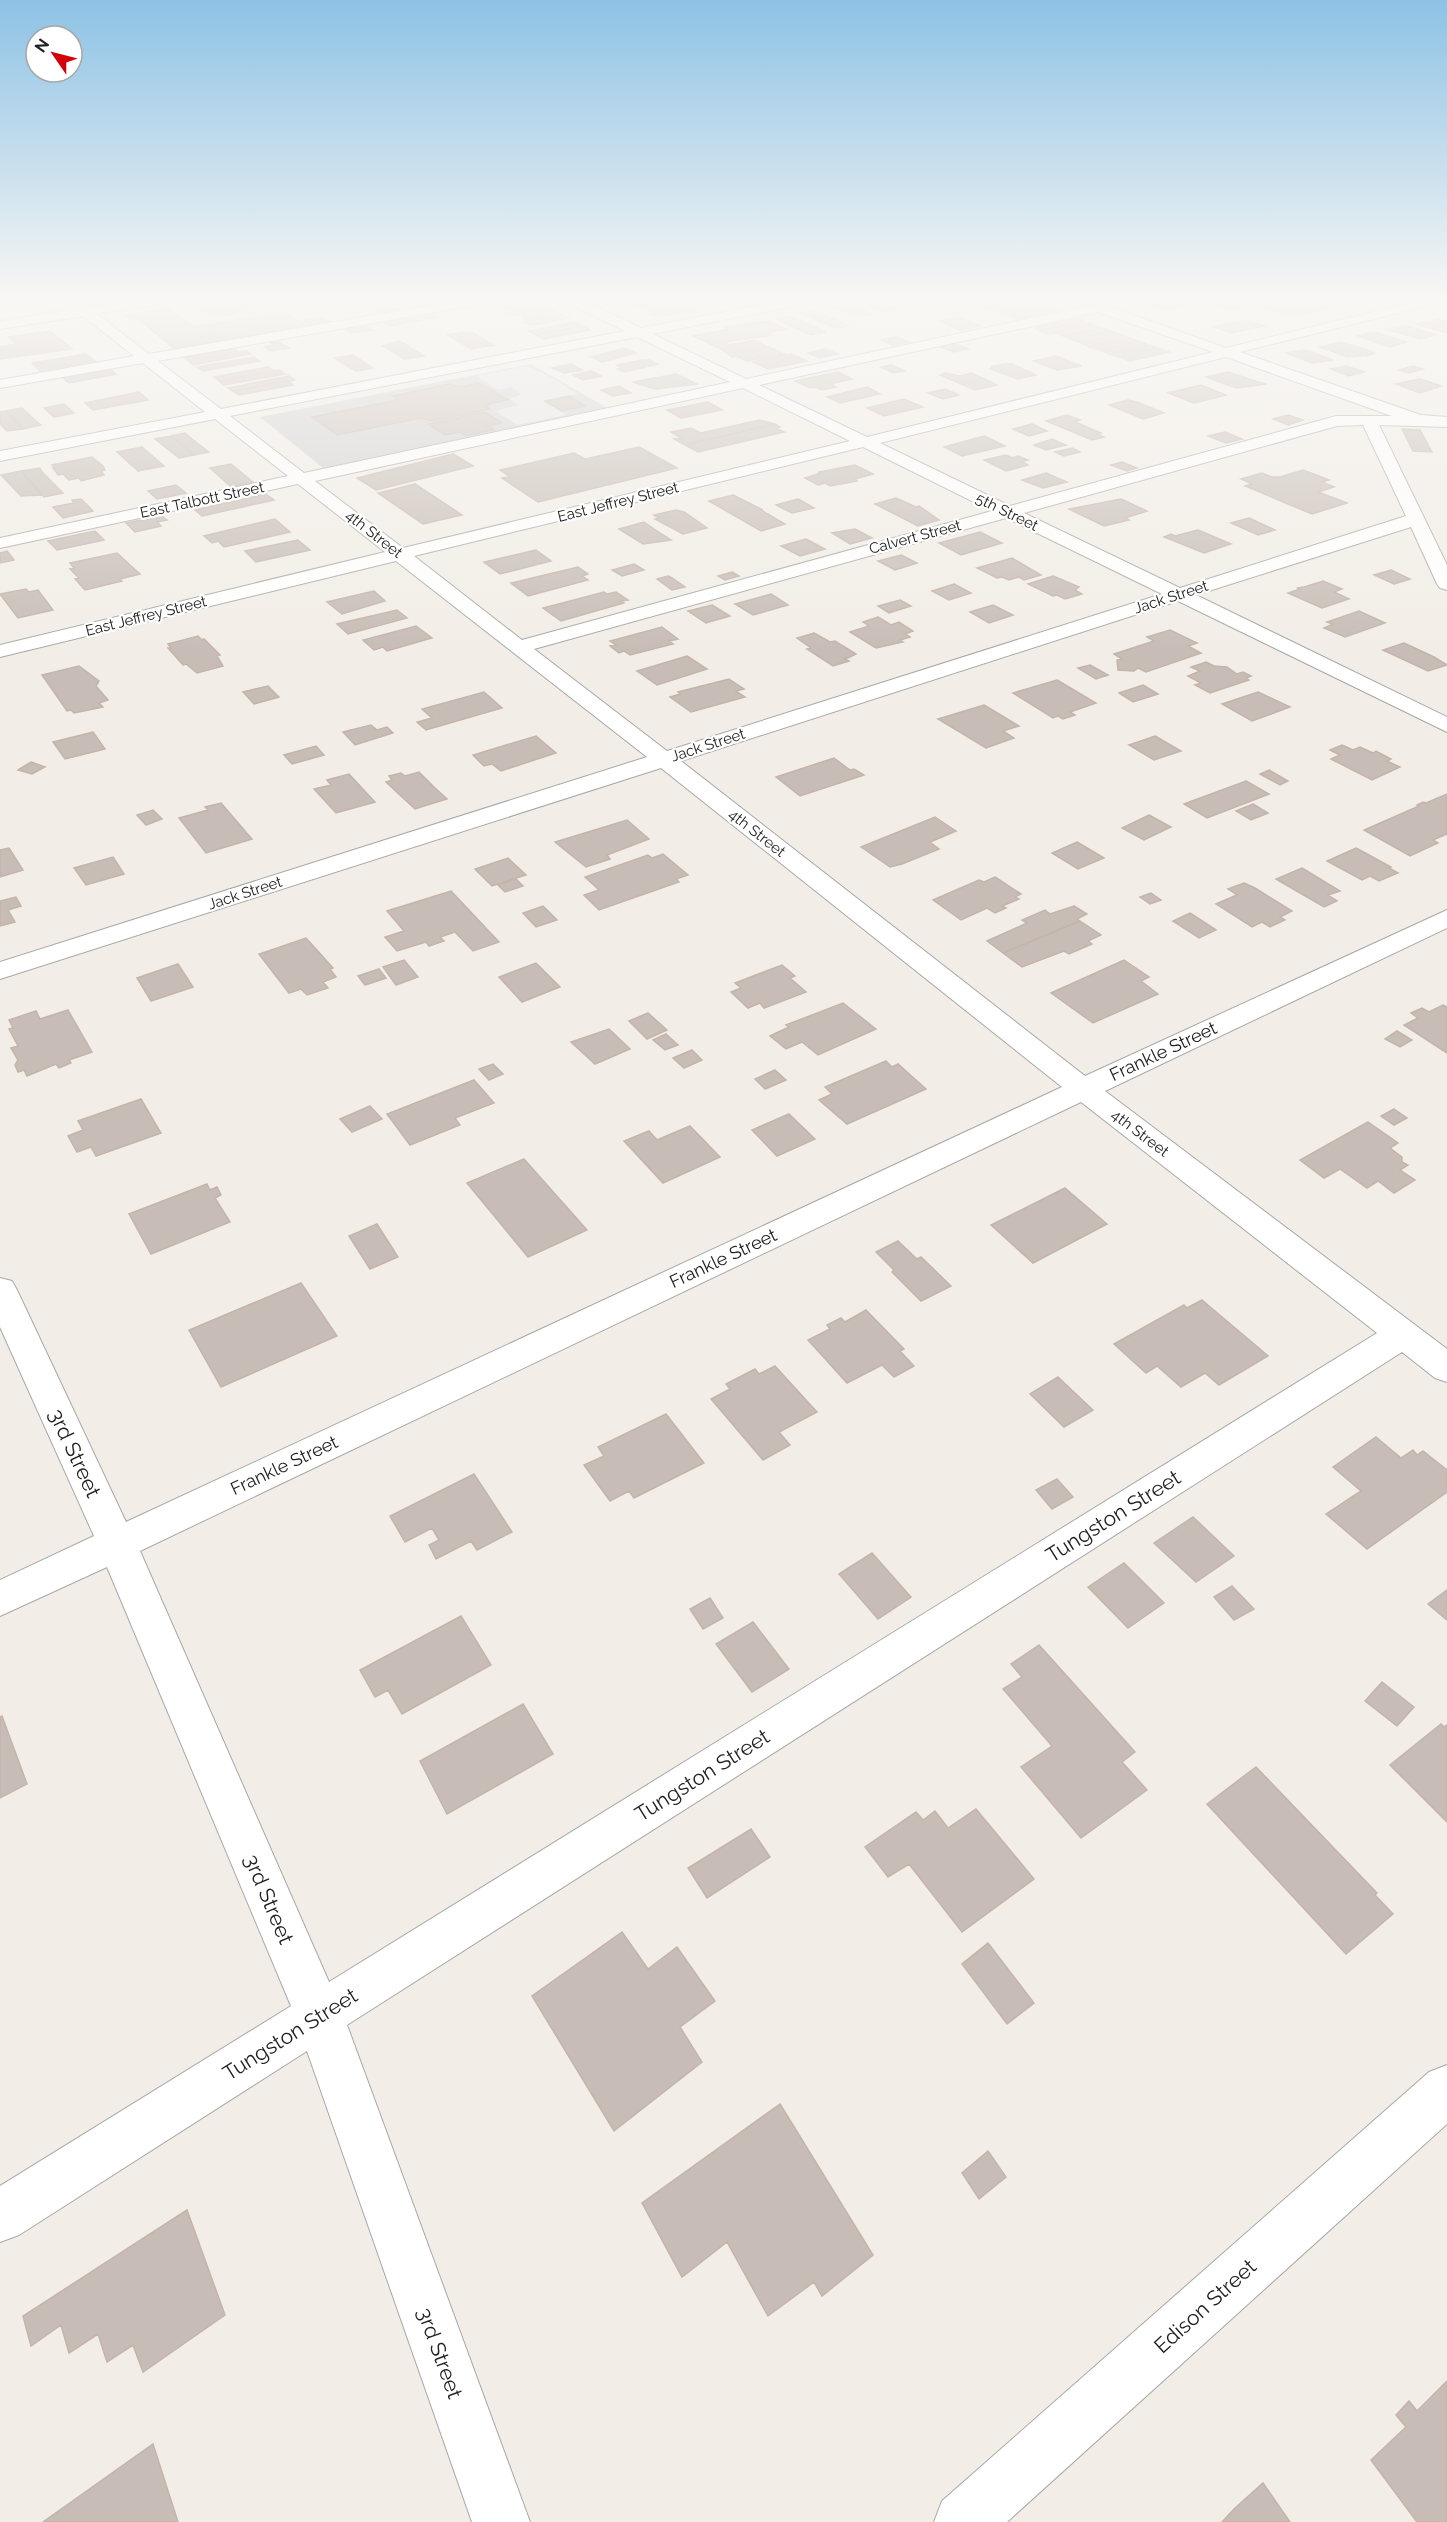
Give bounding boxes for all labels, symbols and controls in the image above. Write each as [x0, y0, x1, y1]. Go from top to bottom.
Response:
north arrow [24, 24, 84, 84]
text: N [31, 35, 53, 56]
street label: East Talbott Street [138, 478, 266, 522]
street label: East Jeffrey Street [556, 478, 680, 526]
street label: 5th Street [973, 489, 1041, 535]
street label: 4th Street [342, 506, 406, 562]
street label: Calvert Street [867, 516, 963, 558]
street label: Jack Street [1132, 577, 1210, 617]
street label: East Jeffrey Street [84, 592, 208, 640]
street label: Jack Street [669, 725, 747, 765]
street label: 4th Street [725, 805, 789, 861]
street label: Jack Street [206, 873, 284, 913]
street label: Frankle Street [1106, 1017, 1220, 1085]
street label: 4th Street [1108, 1106, 1172, 1160]
street label: Frankle Street [666, 1224, 780, 1292]
street label: 3rd Street [44, 1405, 106, 1501]
street label: Frankle Street [227, 1431, 341, 1499]
street label: Tungston Street [1041, 1465, 1185, 1567]
street label: Tungston Street [630, 1724, 774, 1826]
street label: 3rd Street [239, 1850, 299, 1948]
street label: Tungston Street [218, 1983, 362, 2085]
street label: Edison Street [1149, 2254, 1261, 2358]
street label: 3rd Street [412, 2304, 468, 2402]

